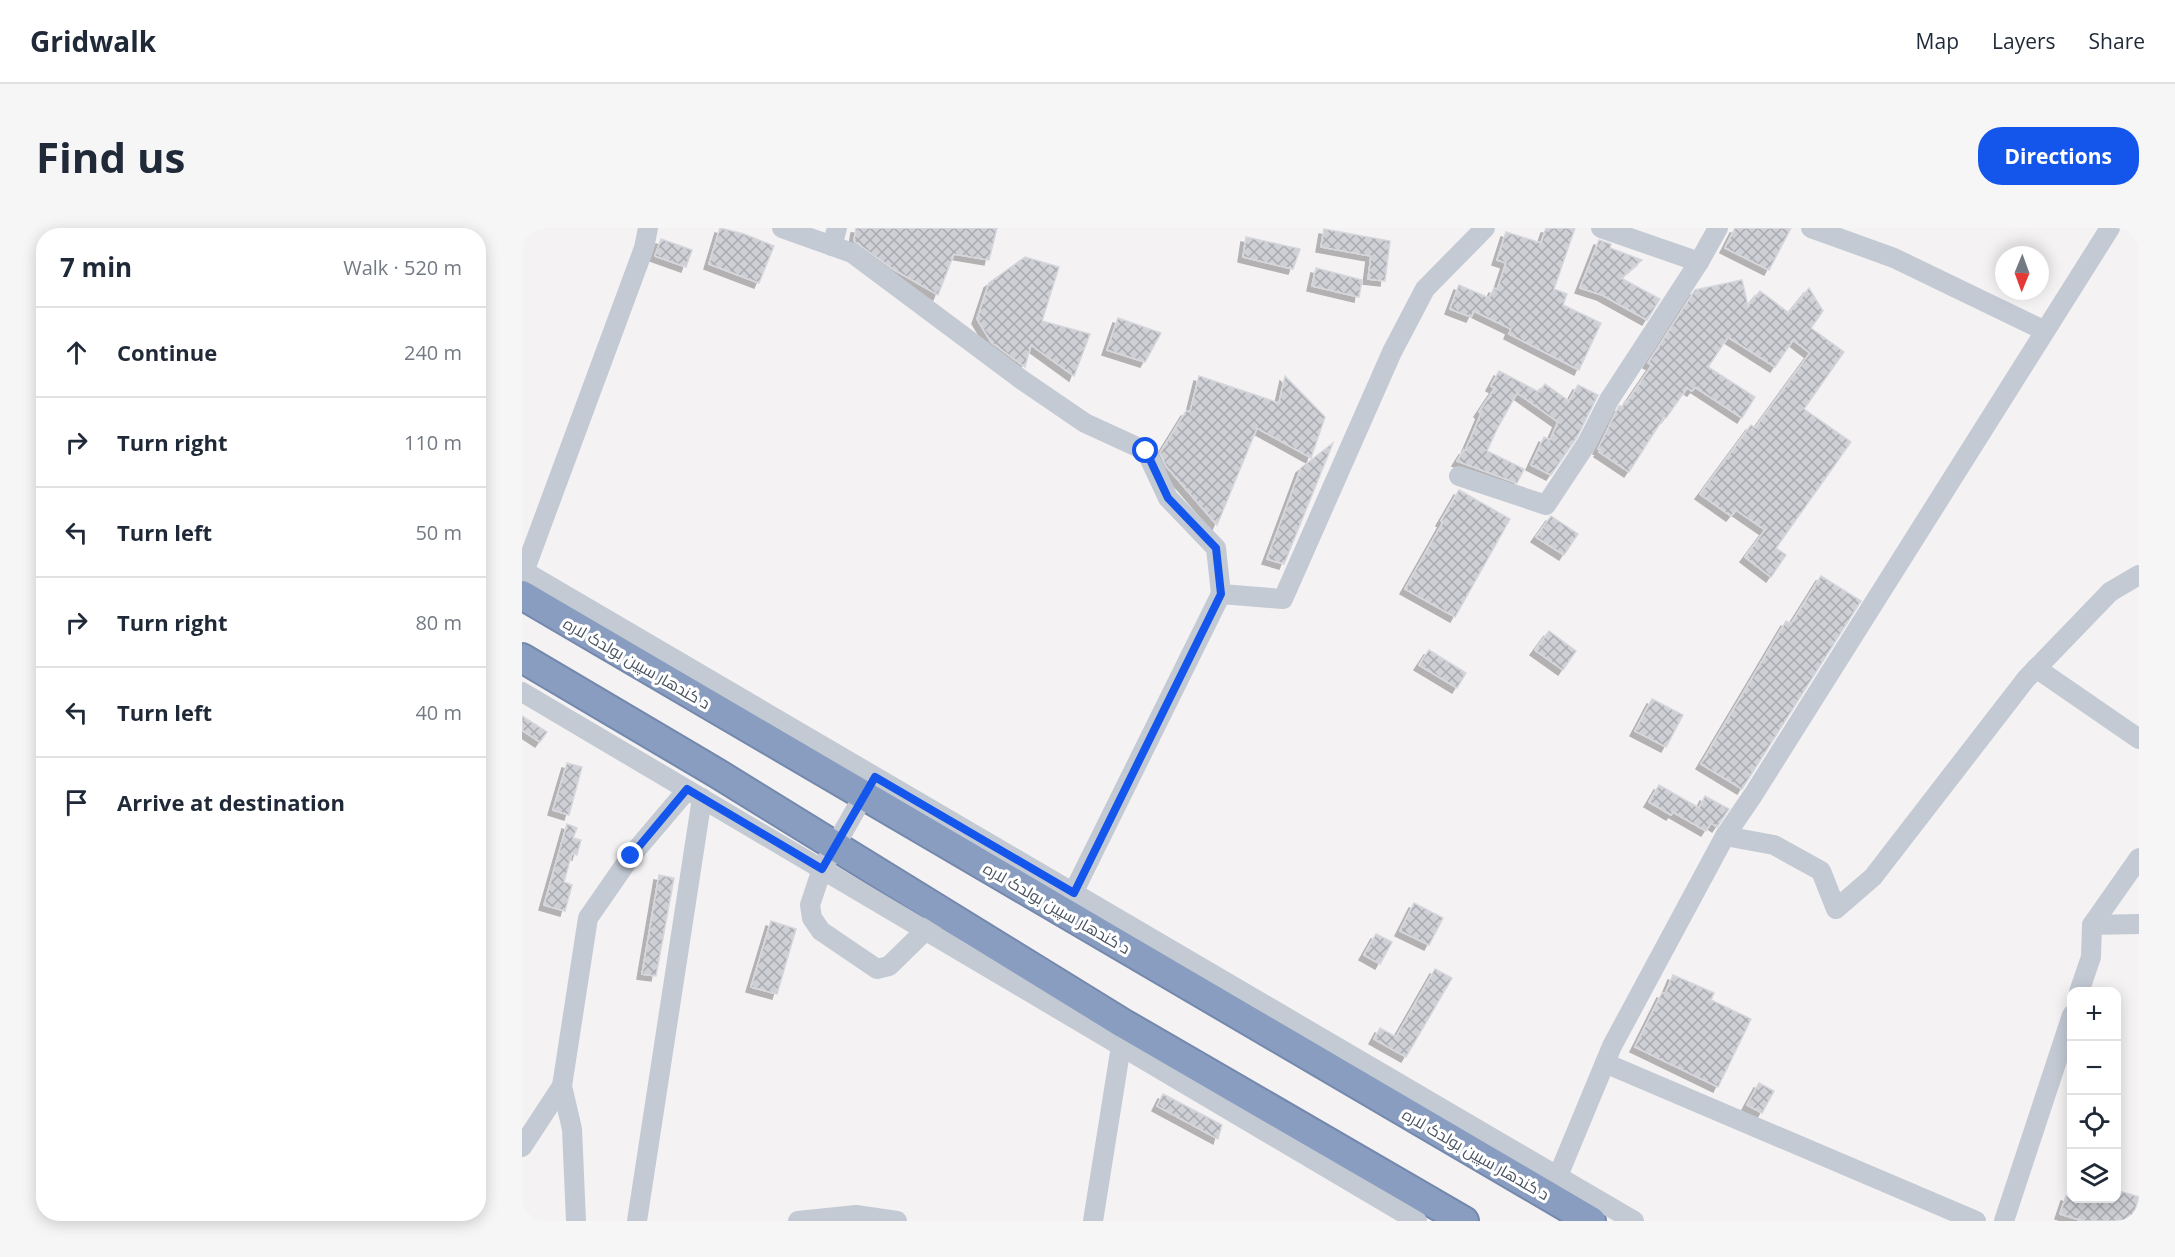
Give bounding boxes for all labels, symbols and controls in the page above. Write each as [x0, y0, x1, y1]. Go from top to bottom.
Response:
text: Gridwalk [30, 22, 156, 60]
text: Map [1916, 27, 1959, 55]
text: Layers [1992, 27, 2056, 55]
text: Share [2089, 27, 2145, 55]
button: Directions [1978, 127, 2139, 185]
text: Find us [36, 128, 185, 185]
north arrow [1995, 246, 2049, 300]
text: 7 min [60, 249, 132, 285]
text: Walk · 520 m [343, 254, 462, 281]
icon: ahead [60, 336, 93, 369]
text: Continue [117, 337, 217, 367]
text: 240 m [404, 339, 462, 366]
icon: right [60, 426, 93, 459]
text: Turn right [117, 427, 228, 457]
text: 110 m [404, 429, 462, 456]
route start [1132, 437, 1158, 463]
icon: left [60, 516, 93, 549]
text: Turn left [117, 517, 212, 547]
text: 50 m [415, 519, 462, 546]
icon: right [60, 606, 93, 639]
text: Turn right [117, 607, 228, 637]
text: 80 m [415, 609, 462, 636]
street label: د کندهار سپین بولدک لاره [560, 612, 714, 714]
icon: left [60, 696, 93, 729]
text: Turn left [117, 697, 212, 727]
text: 40 m [415, 699, 462, 726]
icon: arrive [60, 786, 93, 819]
text: Arrive at destination [117, 787, 345, 817]
route end [617, 842, 643, 868]
street label: د کندهار سپین بولدک لاره [980, 857, 1134, 959]
map controls [2067, 987, 2121, 1203]
button: + [2067, 987, 2121, 1041]
button: − [2067, 1041, 2121, 1095]
button: locate [2067, 1095, 2121, 1149]
street label: د کندهار سپین بولدک لاره [1399, 1103, 1553, 1205]
button: layers [2067, 1149, 2121, 1203]

